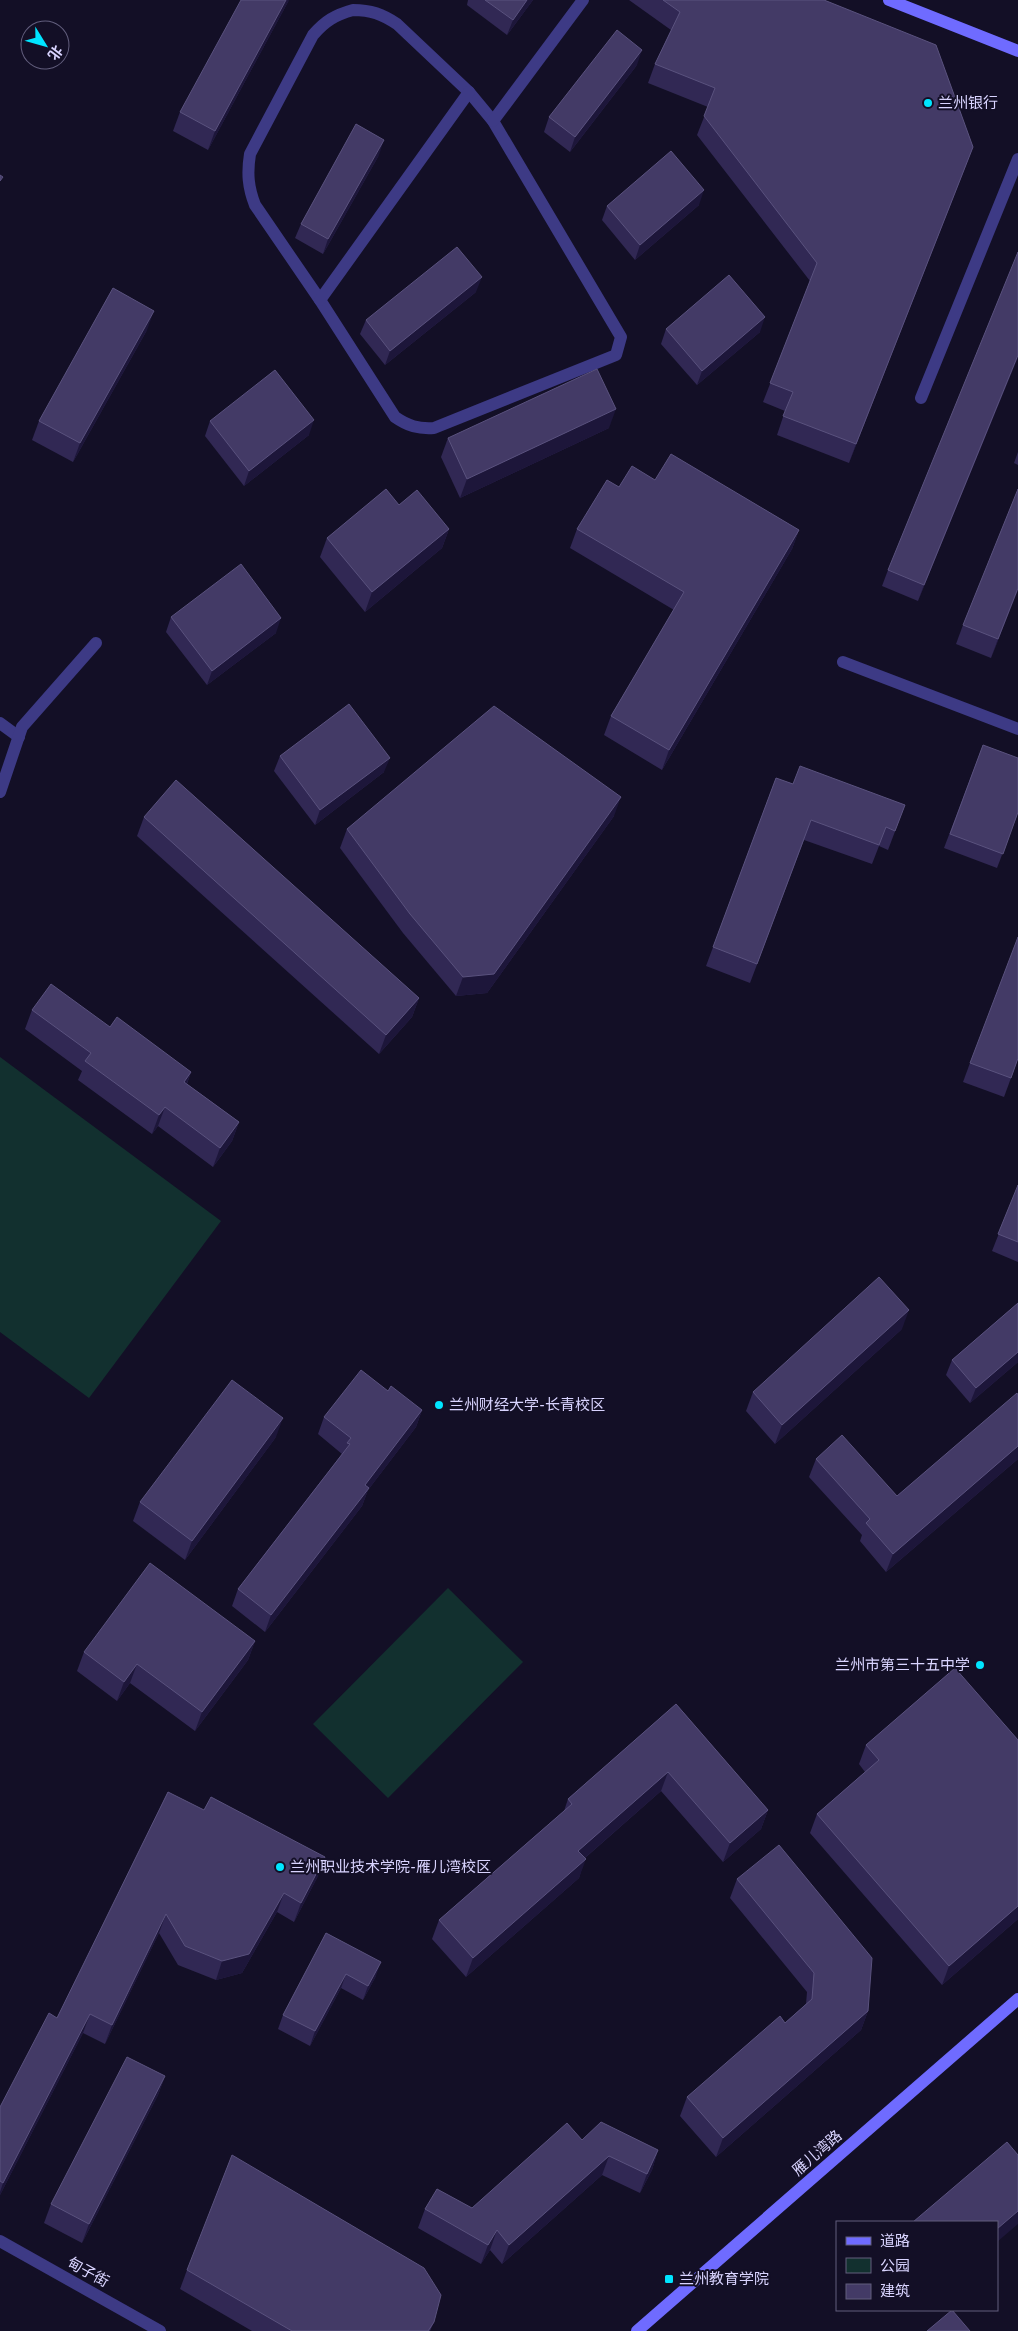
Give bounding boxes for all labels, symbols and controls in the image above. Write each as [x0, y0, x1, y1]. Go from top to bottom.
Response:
north arrow [20, 20, 70, 70]
text: 北 [44, 42, 66, 63]
place label: 兰州银行 [938, 94, 998, 112]
marker: 兰州银行 [922, 97, 934, 109]
place label: 兰州财经大学-长青校区 [449, 1396, 605, 1414]
marker: 兰州财经大学-长青校区 [433, 1399, 445, 1411]
place label: 兰州市第三十五中学 [835, 1656, 970, 1674]
marker: 兰州市第三十五中学 [974, 1659, 986, 1671]
place label: 兰州职业技术学院-雁儿湾校区 [290, 1858, 491, 1876]
marker: 兰州职业技术学院-雁儿湾校区 [274, 1861, 286, 1873]
street label: 雁儿湾路 [788, 2127, 846, 2179]
legend [836, 2221, 998, 2311]
text: 道路 [880, 2232, 910, 2250]
street label: 甸子街 [64, 2253, 112, 2291]
text: 公园 [880, 2257, 910, 2275]
place label: 兰州教育学院 [679, 2270, 769, 2288]
marker: 兰州教育学院 [663, 2273, 675, 2285]
text: 建筑 [880, 2282, 910, 2300]

